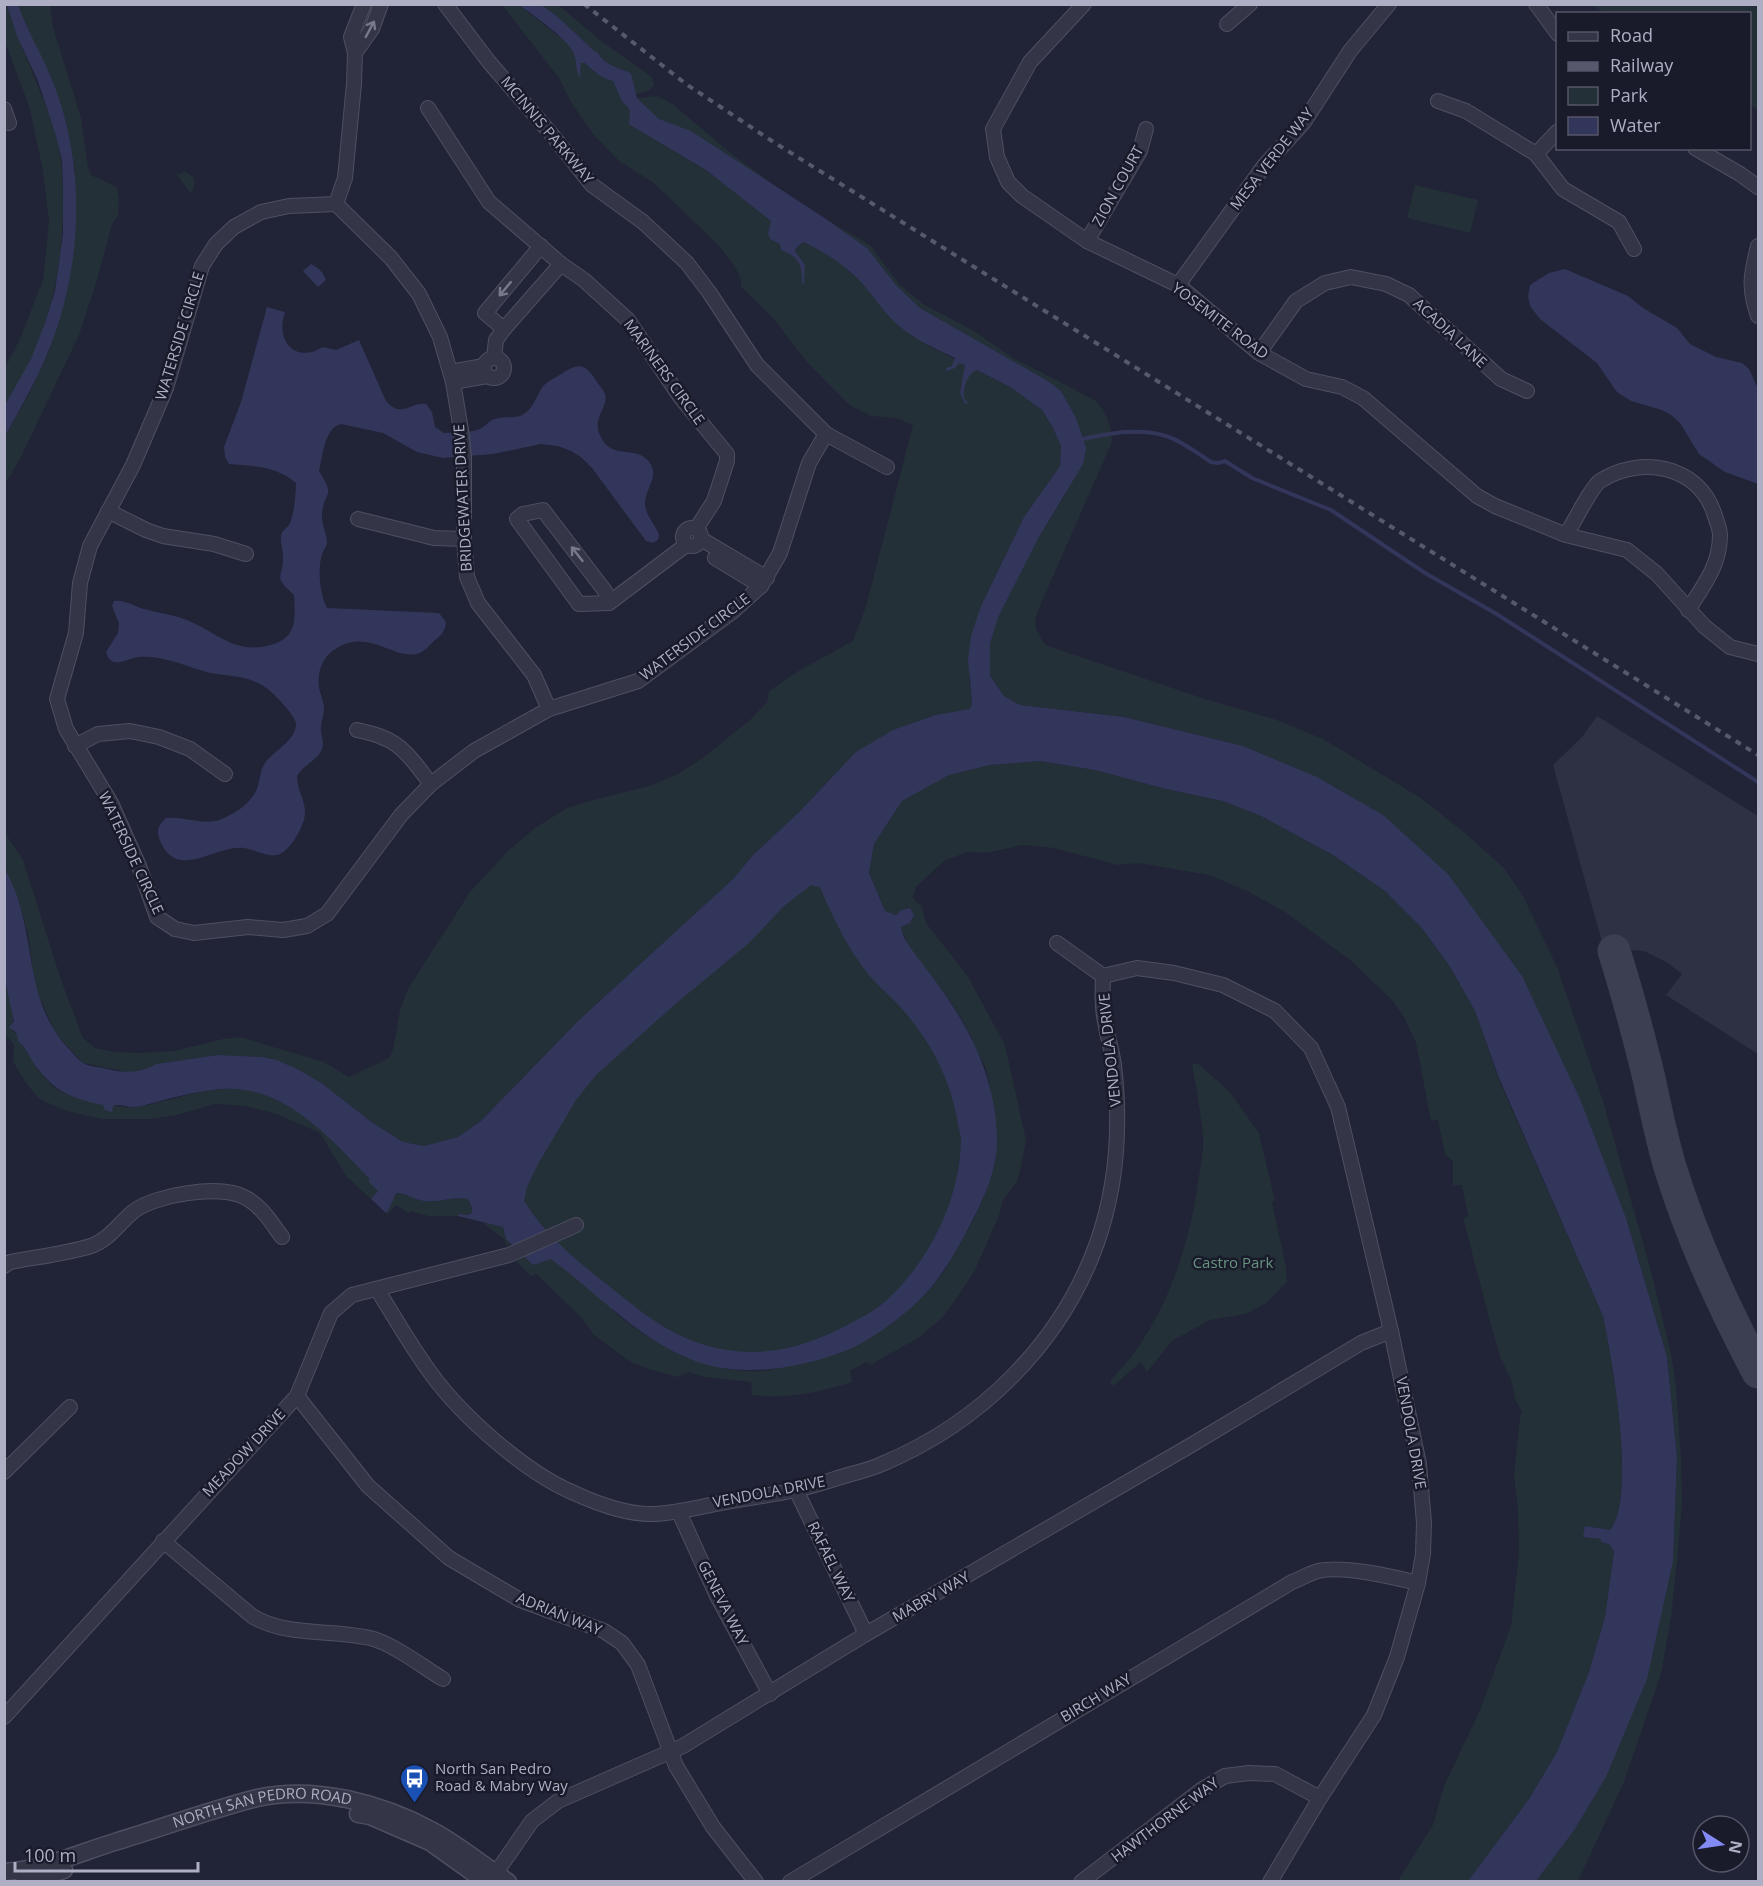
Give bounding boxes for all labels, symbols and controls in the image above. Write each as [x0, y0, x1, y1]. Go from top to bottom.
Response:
legend [1556, 12, 1751, 150]
one-way arrow [365, 21, 376, 39]
text: Road [1610, 23, 1653, 47]
text: Railway [1610, 53, 1674, 77]
street label: MCINNIS PARKWAY [497, 71, 599, 188]
text: Park [1610, 83, 1648, 107]
street label: MESA VERDE WAY [1225, 103, 1318, 214]
text: Water [1610, 113, 1661, 137]
street label: ZION COURT [1087, 141, 1148, 229]
street label: WATERSIDE CIRCLE [150, 269, 208, 402]
street label: YOSEMITE ROAD [1168, 277, 1273, 363]
one-way arrow [498, 281, 511, 297]
street label: ACADIA LANE [1410, 293, 1492, 372]
street label: MARINERS CIRCLE [620, 315, 710, 428]
street label: BRIDGEWATER DRIVE [448, 424, 476, 572]
one-way arrow [570, 547, 583, 563]
street label: WATERSIDE CIRCLE [635, 588, 754, 684]
street label: WATERSIDE CIRCLE [95, 788, 169, 917]
street label: VENDOLA DRIVE [1093, 992, 1125, 1108]
park label: Castro Park [1193, 1252, 1273, 1272]
street label: VENDOLA DRIVE [1392, 1375, 1432, 1491]
street label: MEADOW DRIVE [197, 1404, 289, 1501]
street label: VENDOLA DRIVE [711, 1470, 827, 1512]
street label: RAFAEL WAY [804, 1518, 860, 1606]
street label: GENEVA WAY [694, 1557, 754, 1649]
street label: MABRY WAY [888, 1566, 973, 1626]
street label: ADRIAN WAY [514, 1587, 606, 1639]
street label: BIRCH WAY [1056, 1668, 1135, 1726]
place label: North San Pedro Road & Mabry Way [435, 1758, 568, 1795]
bus stop icon: North San Pedro Road & Mabry Way [398, 1762, 430, 1804]
street label: HAWTHORNE WAY [1107, 1772, 1223, 1866]
street label: NORTH SAN PEDRO ROAD [170, 1783, 354, 1832]
north arrow [1691, 1814, 1751, 1874]
scale bar [15, 1835, 198, 1873]
text: N [1724, 1838, 1748, 1856]
text: 100 m [24, 1843, 76, 1867]

